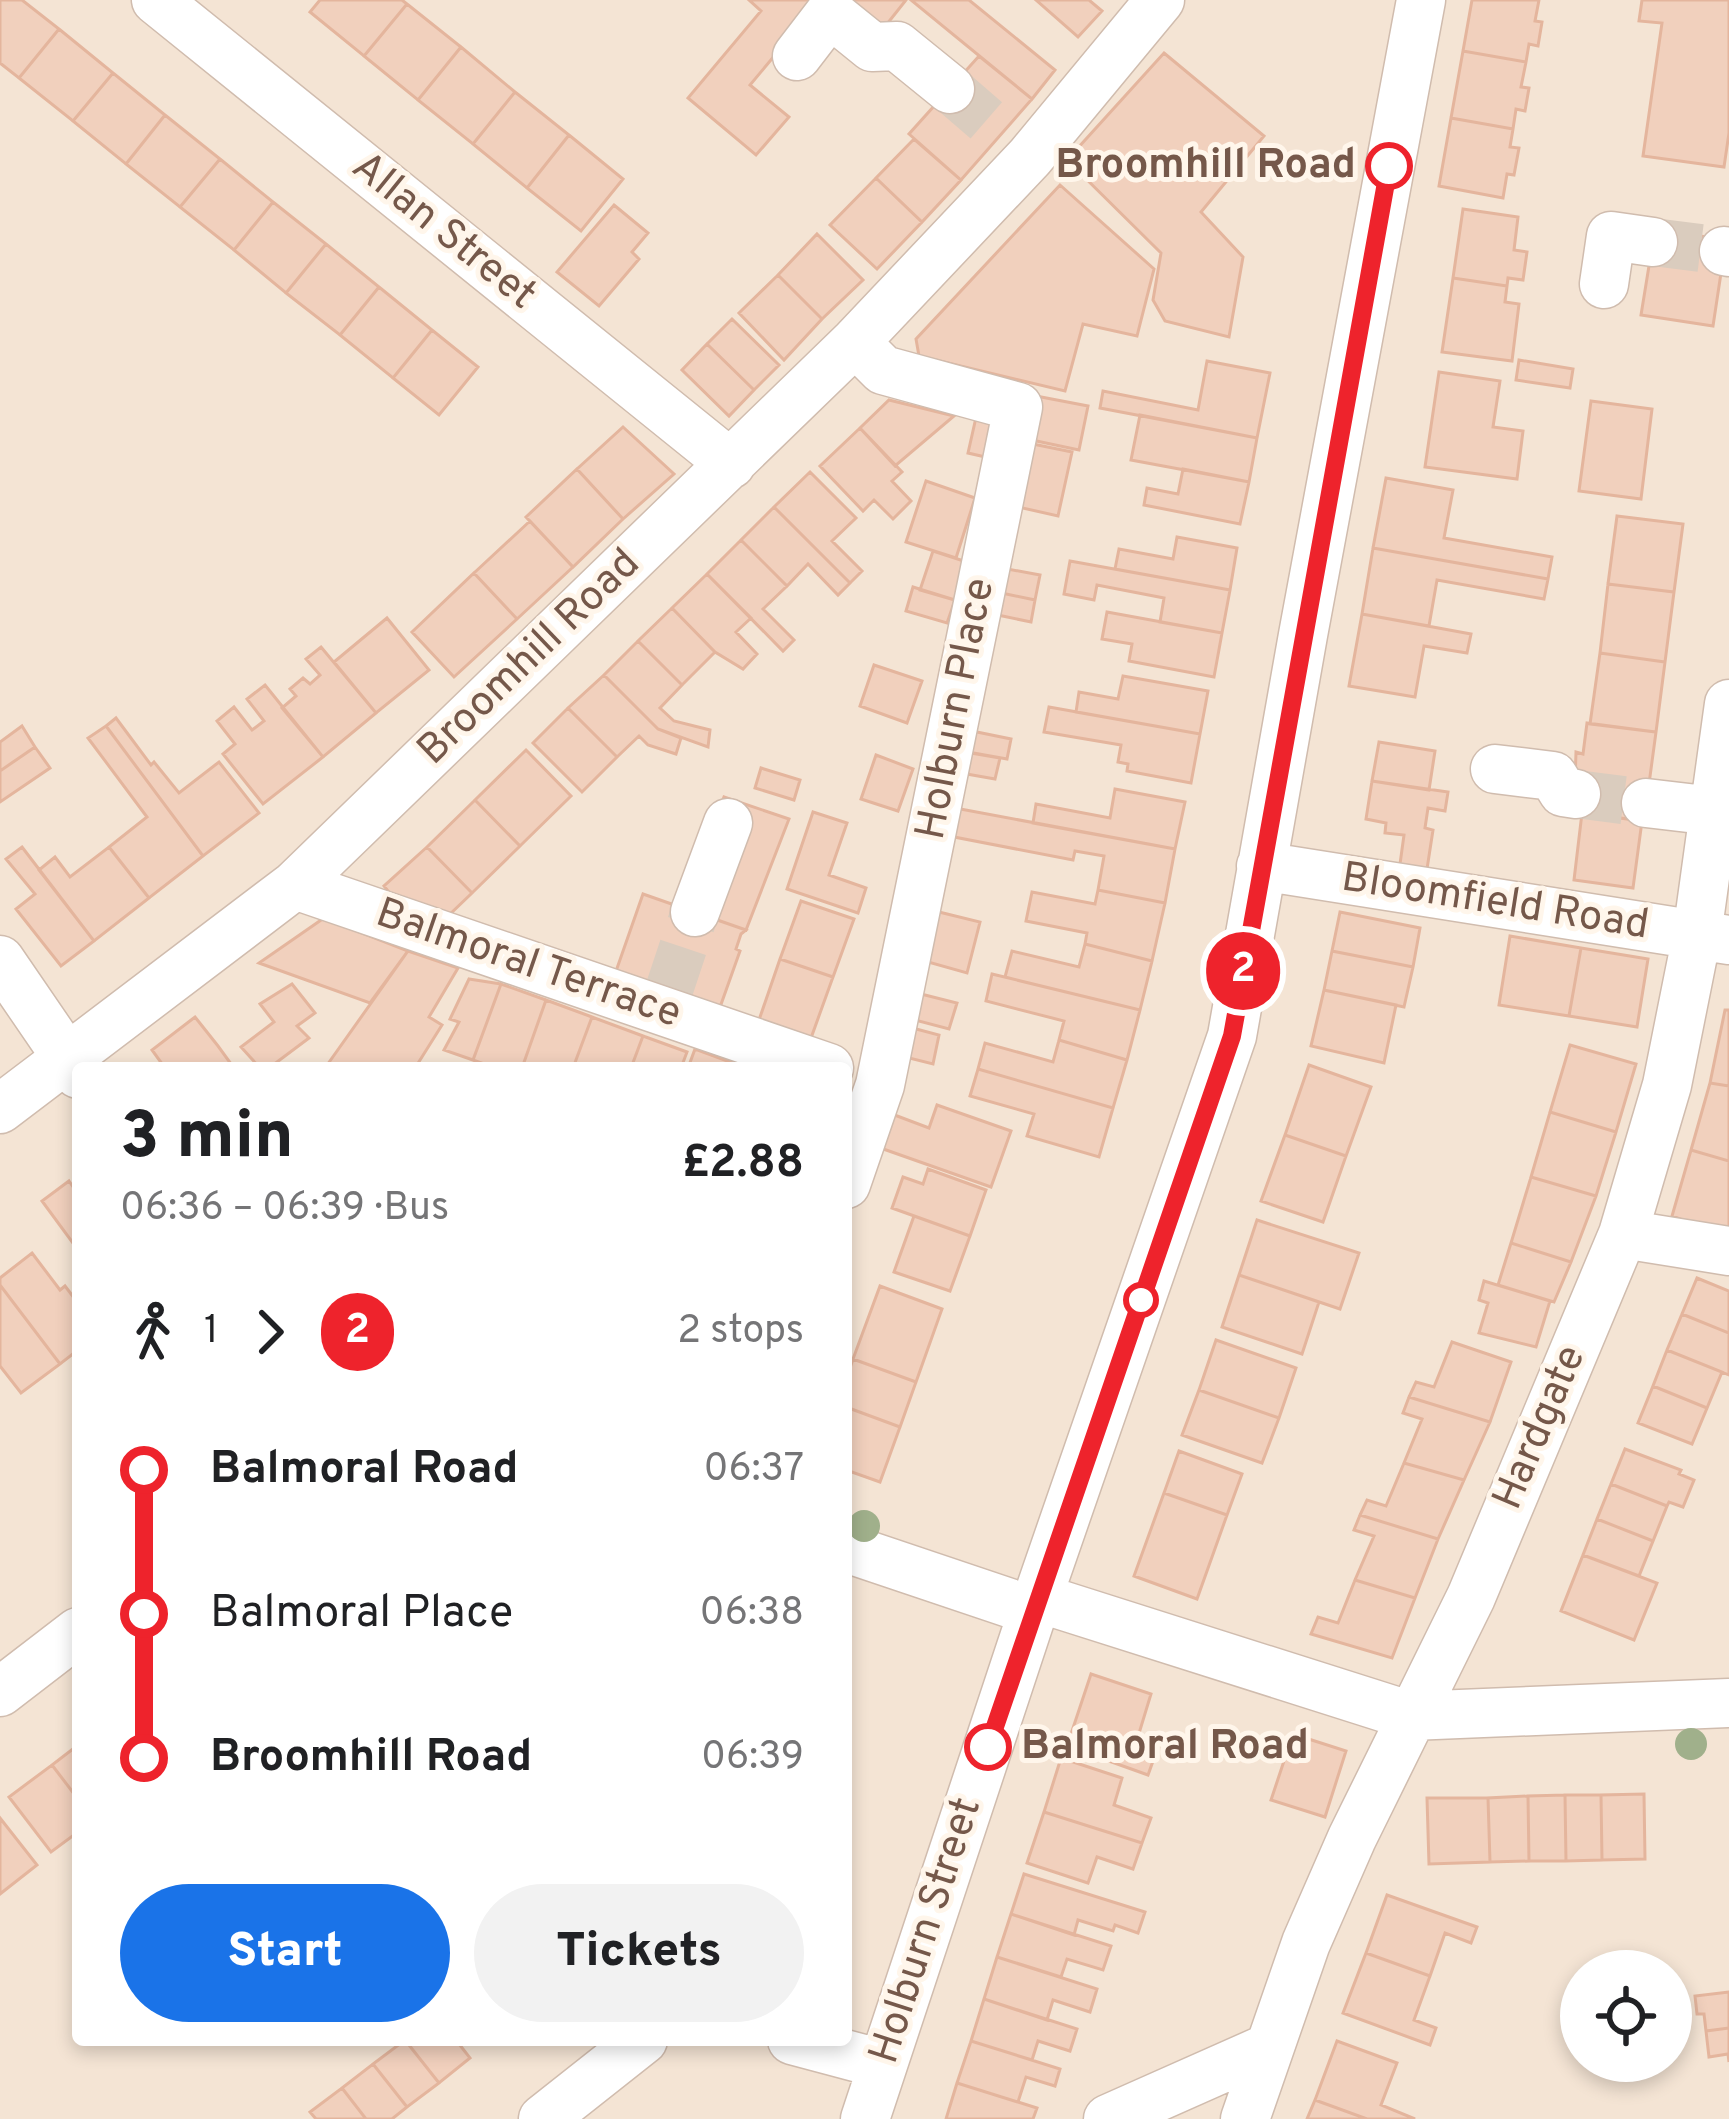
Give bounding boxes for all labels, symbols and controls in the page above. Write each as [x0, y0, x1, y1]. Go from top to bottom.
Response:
place label: Broomhill Road [1055, 140, 1356, 193]
street label: Allan Street [340, 141, 546, 323]
marker: Broomhill Road [1367, 144, 1411, 188]
street label: Broomhill Road [408, 538, 652, 778]
street label: Holburn Place [906, 574, 1008, 844]
street label: Bloomfield Road [1338, 853, 1652, 953]
street label: Balmoral Terrace [368, 888, 688, 1042]
line badge: 2 [1204, 932, 1282, 1010]
text: 2 [1230, 944, 1256, 997]
text: 3 min [120, 1098, 294, 1181]
text: £2.88 [682, 1136, 804, 1193]
text: 06:36 – 06:39 · Bus [120, 1185, 449, 1234]
unlabelled marker [1125, 1284, 1157, 1316]
icon: walk [120, 1299, 186, 1365]
icon: forward [237, 1299, 303, 1365]
text: 2 [345, 1305, 370, 1358]
text: 1 [204, 1308, 219, 1357]
text: 2 stops [677, 1308, 804, 1357]
street label: Hardgate [1483, 1338, 1599, 1518]
text: Balmoral Road [210, 1442, 519, 1499]
text: 06:37 [703, 1446, 804, 1495]
text: Balmoral Place [210, 1586, 513, 1643]
text: 06:38 [700, 1590, 804, 1639]
place label: Balmoral Road [1021, 1721, 1309, 1774]
marker: Balmoral Road [966, 1725, 1010, 1769]
text: Broomhill Road [210, 1730, 532, 1787]
text: 06:39 [701, 1734, 804, 1783]
street label: Holburn Street [859, 1791, 995, 2071]
button: Start [120, 1884, 450, 2022]
button: Tickets [474, 1884, 804, 2022]
map controls [1560, 1950, 1692, 2082]
button: locate [1560, 1950, 1692, 2082]

